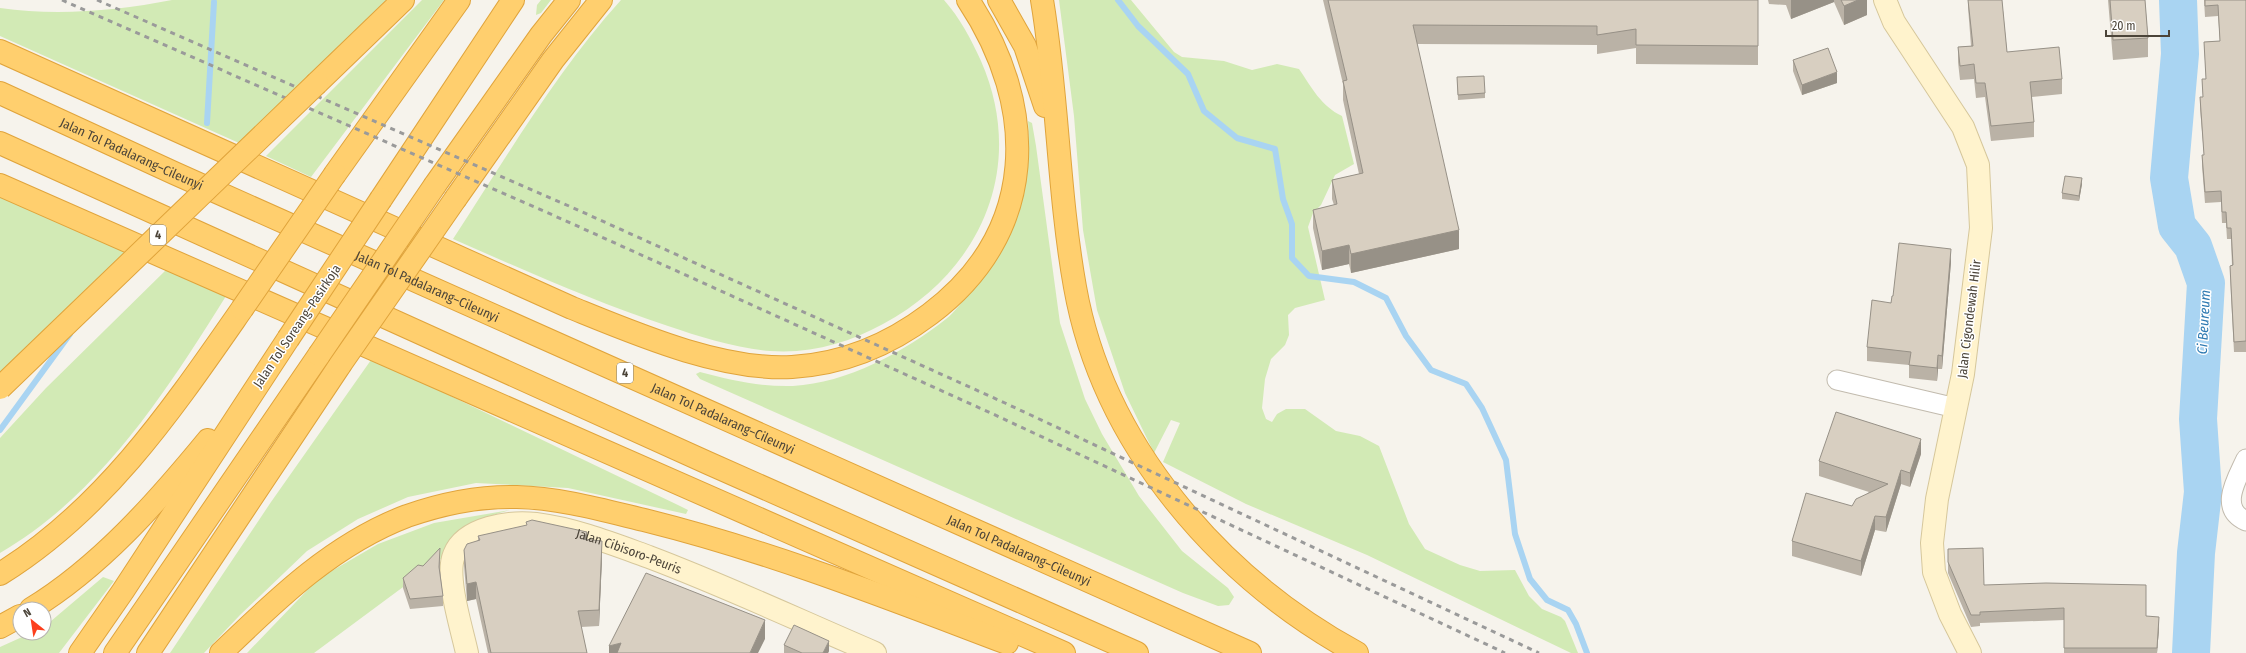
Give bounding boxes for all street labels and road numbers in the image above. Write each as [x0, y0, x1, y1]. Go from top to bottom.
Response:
street label: Jalan Tol Padalarang–Cileunyi [58, 114, 206, 193]
road number: 4 [150, 225, 166, 245]
street label: Jalan Tol Padalarang–Cileunyi [353, 248, 501, 325]
street label: Jalan Cigondewah Hilir [1954, 258, 1984, 379]
street label: Jalan Tol Soreang–Pasirkoja [250, 262, 344, 390]
road number: 4 [617, 363, 633, 383]
street label: Jalan Tol Padalarang–Cileunyi [649, 380, 797, 457]
street label: Jalan Tol Padalarang–Cileunyi [945, 512, 1093, 589]
street label: Jalan Cibisoro-Peuris [575, 525, 684, 577]

